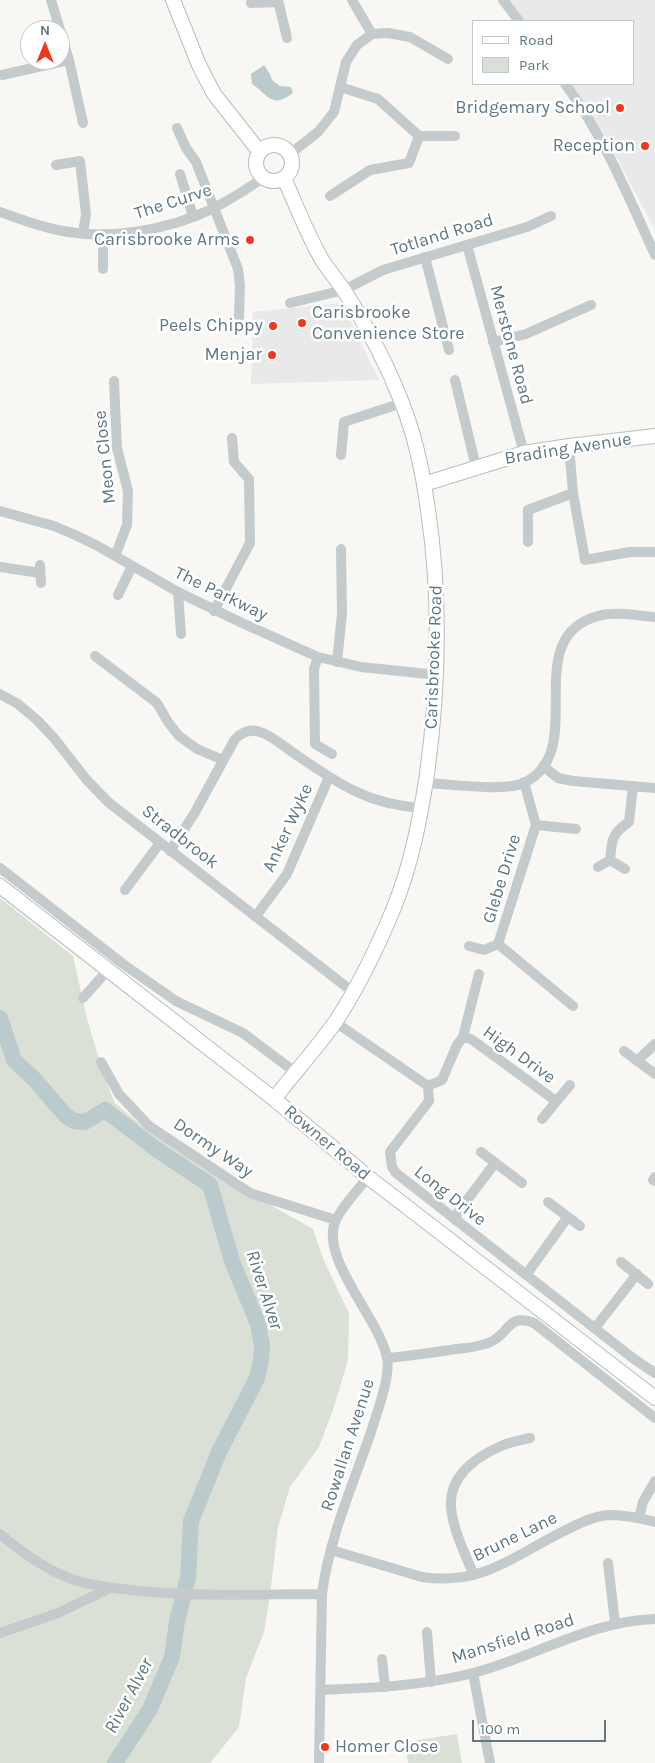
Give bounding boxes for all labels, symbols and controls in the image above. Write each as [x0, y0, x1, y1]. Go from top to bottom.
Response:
north arrow [20, 20, 70, 70]
legend [472, 20, 635, 85]
text: N [40, 22, 50, 39]
text: Road [519, 31, 554, 49]
text: Park [519, 56, 549, 74]
place label: Bridgemary School [455, 97, 610, 119]
marker: Bridgemary School [614, 102, 626, 114]
place label: Reception [553, 135, 635, 157]
marker: Reception [639, 140, 651, 152]
street label: The Curve [132, 179, 214, 225]
street label: Totland Road [388, 209, 496, 261]
place label: Carisbrooke Arms [94, 229, 240, 251]
marker: Carisbrooke Arms [244, 234, 256, 246]
street label: Merstone Road [485, 283, 537, 407]
place label: Carisbrooke Convenience Store [312, 302, 464, 344]
place label: Peels Chippy [159, 315, 263, 337]
marker: Carisbrooke Convenience Store [296, 317, 308, 329]
marker: Peels Chippy [267, 320, 279, 332]
place label: Menjar [205, 344, 262, 366]
marker: Menjar [266, 349, 278, 361]
street label: Meon Close [89, 409, 121, 505]
street label: Brading Avenue [503, 428, 633, 470]
street label: The Parkway [171, 562, 271, 626]
street label: Carisbrooke Road [421, 585, 447, 729]
street label: Anker Wyke [258, 780, 318, 876]
street label: Stradbrook [137, 800, 223, 874]
street label: Glebe Drive [478, 832, 526, 926]
street label: High Drive [478, 1021, 560, 1089]
street label: Rowner Road [279, 1101, 375, 1185]
street label: Dormy Way [169, 1113, 257, 1183]
street label: Long Drive [410, 1161, 490, 1231]
water label: River Alver [240, 1247, 288, 1333]
street label: Rowallan Avenue [316, 1376, 380, 1514]
street label: Brune Lane [469, 1507, 561, 1567]
street label: Mansfield Road [449, 1609, 577, 1669]
water label: River Alver [100, 1654, 158, 1738]
scale bar [475, 1710, 609, 1742]
text: 100 m [480, 1720, 520, 1738]
place label: Homer Close [335, 1736, 438, 1758]
marker: Homer Close [319, 1741, 331, 1753]

